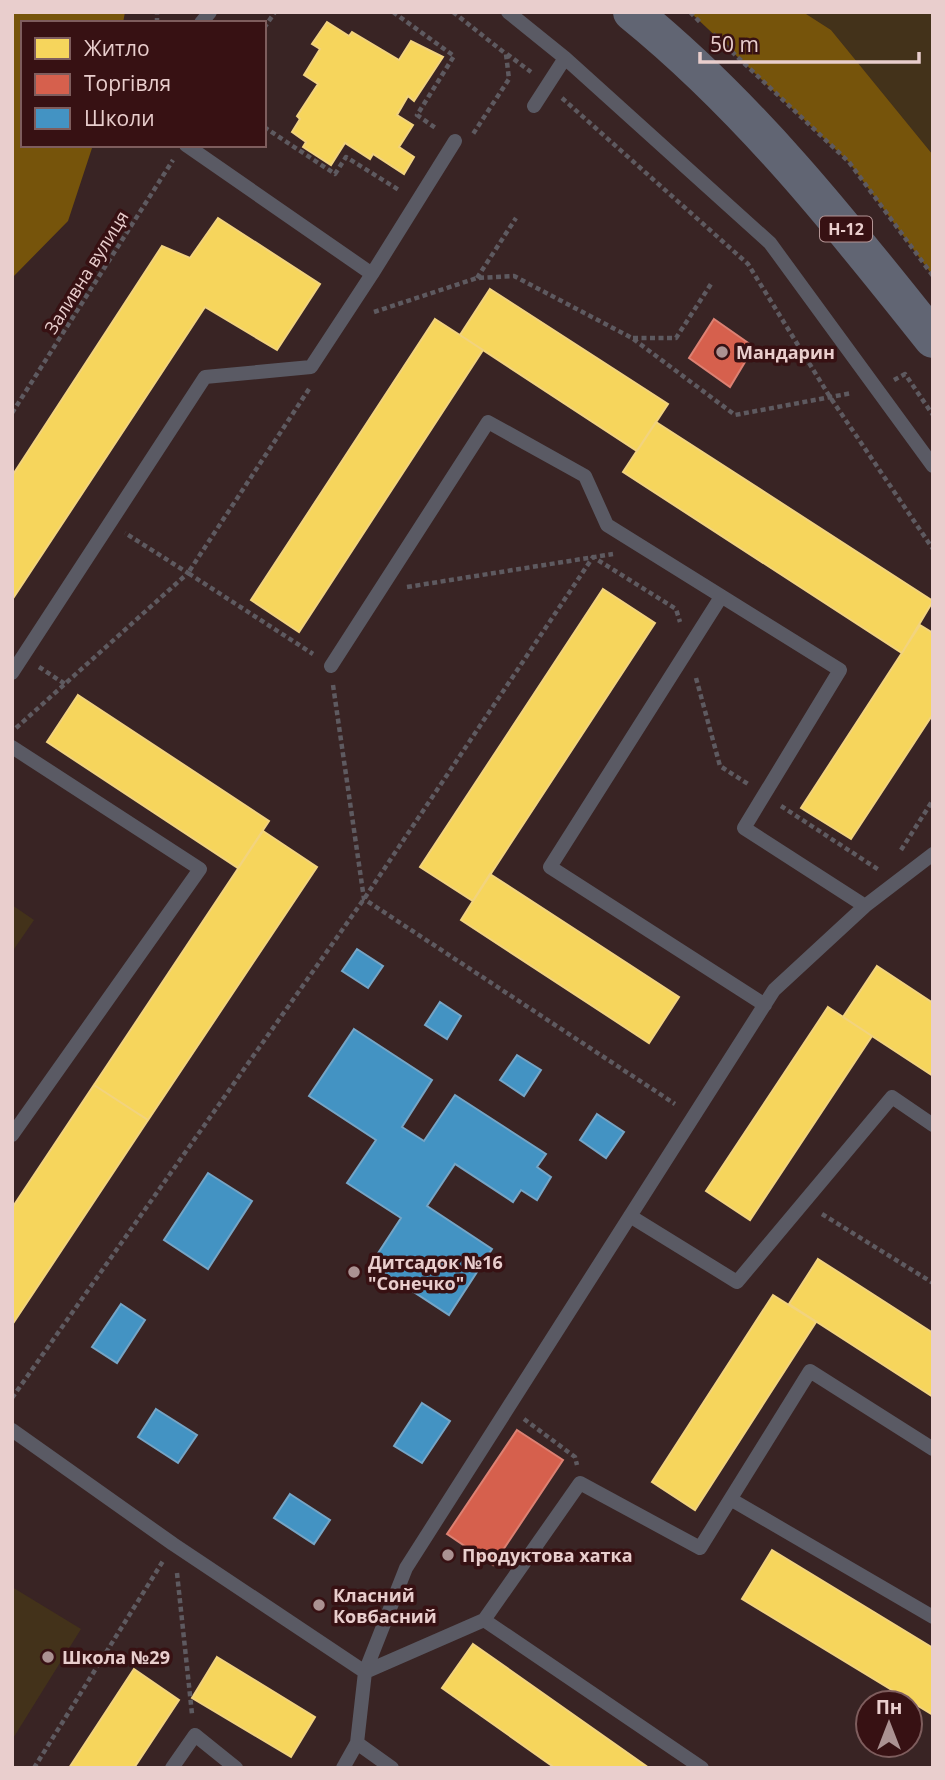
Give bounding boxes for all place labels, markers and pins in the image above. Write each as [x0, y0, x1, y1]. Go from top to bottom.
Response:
place label: Мандарин [736, 340, 835, 364]
marker: Мандарин [714, 344, 730, 360]
place label: Дитсадок №16 "Сонечко" [368, 1250, 503, 1295]
marker: Дитсадок №16 "Сонечко" [346, 1264, 362, 1280]
place label: Продуктова хатка [462, 1543, 633, 1567]
marker: Продуктова хатка [440, 1547, 456, 1563]
place label: Класний Ковбасний [333, 1583, 437, 1628]
marker: Класний Ковбасний [311, 1597, 327, 1613]
place label: Школа №29 [62, 1645, 170, 1669]
marker: Школа №29 [40, 1649, 56, 1665]

